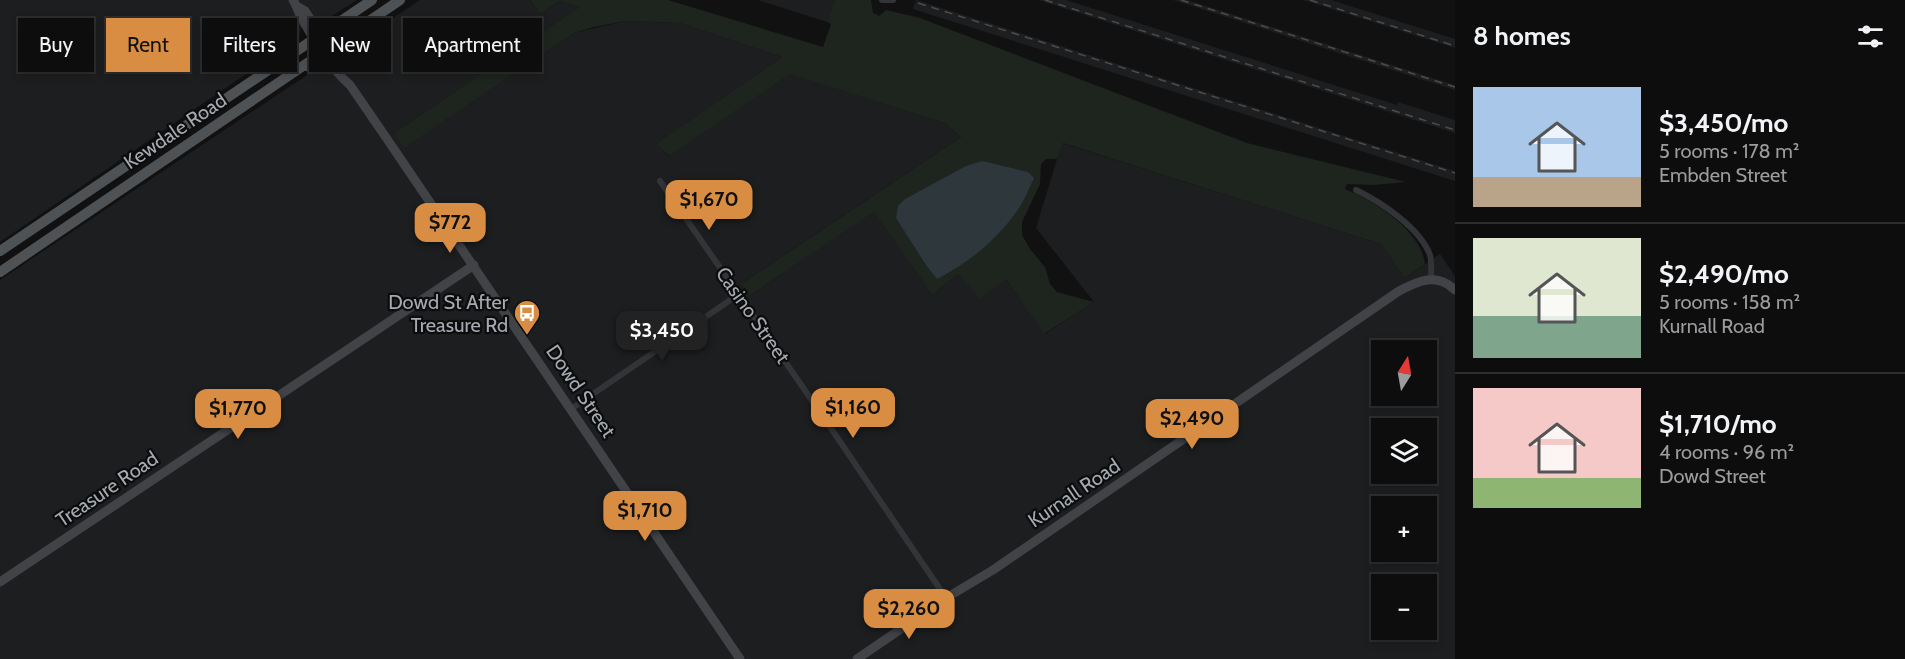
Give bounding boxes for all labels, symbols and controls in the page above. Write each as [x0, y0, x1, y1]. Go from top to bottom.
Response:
chip: Buy [18, 18, 94, 72]
chip: Rent [106, 18, 190, 72]
chip: Filters [202, 18, 297, 72]
chip: New [309, 18, 391, 72]
chip: Apartment [403, 18, 542, 72]
text: 8 homes [1473, 20, 1571, 52]
icon: filters [1854, 20, 1887, 53]
street label: Kewdale Road [119, 88, 231, 174]
text: $3,450/mo [1659, 107, 1788, 139]
icon: home [1521, 111, 1593, 183]
text: 5 rooms · 178 m² [1659, 139, 1799, 163]
text: Embden Street [1659, 163, 1787, 187]
pin: $1,670 [660, 180, 758, 231]
text: $1,670 [680, 187, 739, 211]
pin: $772 [414, 203, 486, 254]
text: $772 [429, 210, 471, 234]
text: $2,490/mo [1659, 258, 1789, 290]
street label: Casino Street [711, 262, 795, 368]
icon: home [1521, 262, 1593, 334]
place label: Dowd St After Treasure Rd [388, 290, 509, 337]
text: 5 rooms · 158 m² [1659, 290, 1800, 314]
bus stop icon: Dowd St After Treasure Rd [512, 298, 542, 336]
pin: $3,450 [613, 311, 711, 362]
text: Kurnall Road [1659, 314, 1765, 338]
text: $3,450 [630, 318, 694, 342]
street label: Dowd Street [541, 340, 621, 442]
north arrow [1371, 340, 1437, 406]
map controls [1371, 340, 1437, 640]
pin: $1,160 [804, 388, 902, 439]
pin: $1,770 [189, 389, 287, 440]
text: $1,160 [825, 395, 881, 419]
text: $1,770 [209, 396, 267, 420]
pin: $2,490 [1143, 399, 1241, 450]
text: $2,490 [1160, 406, 1224, 430]
text: $1,710/mo [1659, 408, 1777, 440]
icon: home [1521, 412, 1593, 484]
button: layers [1371, 418, 1437, 484]
text: 4 rooms · 96 m² [1659, 440, 1794, 464]
street label: Treasure Road [51, 446, 163, 532]
street label: Kurnall Road [1023, 453, 1125, 533]
text: Dowd Street [1659, 464, 1766, 488]
pin: $1,710 [596, 491, 694, 542]
button: + [1371, 496, 1437, 562]
text: $1,710 [617, 498, 673, 522]
button: − [1371, 574, 1437, 640]
pin: $2,260 [860, 589, 958, 640]
text: $2,260 [878, 596, 940, 620]

